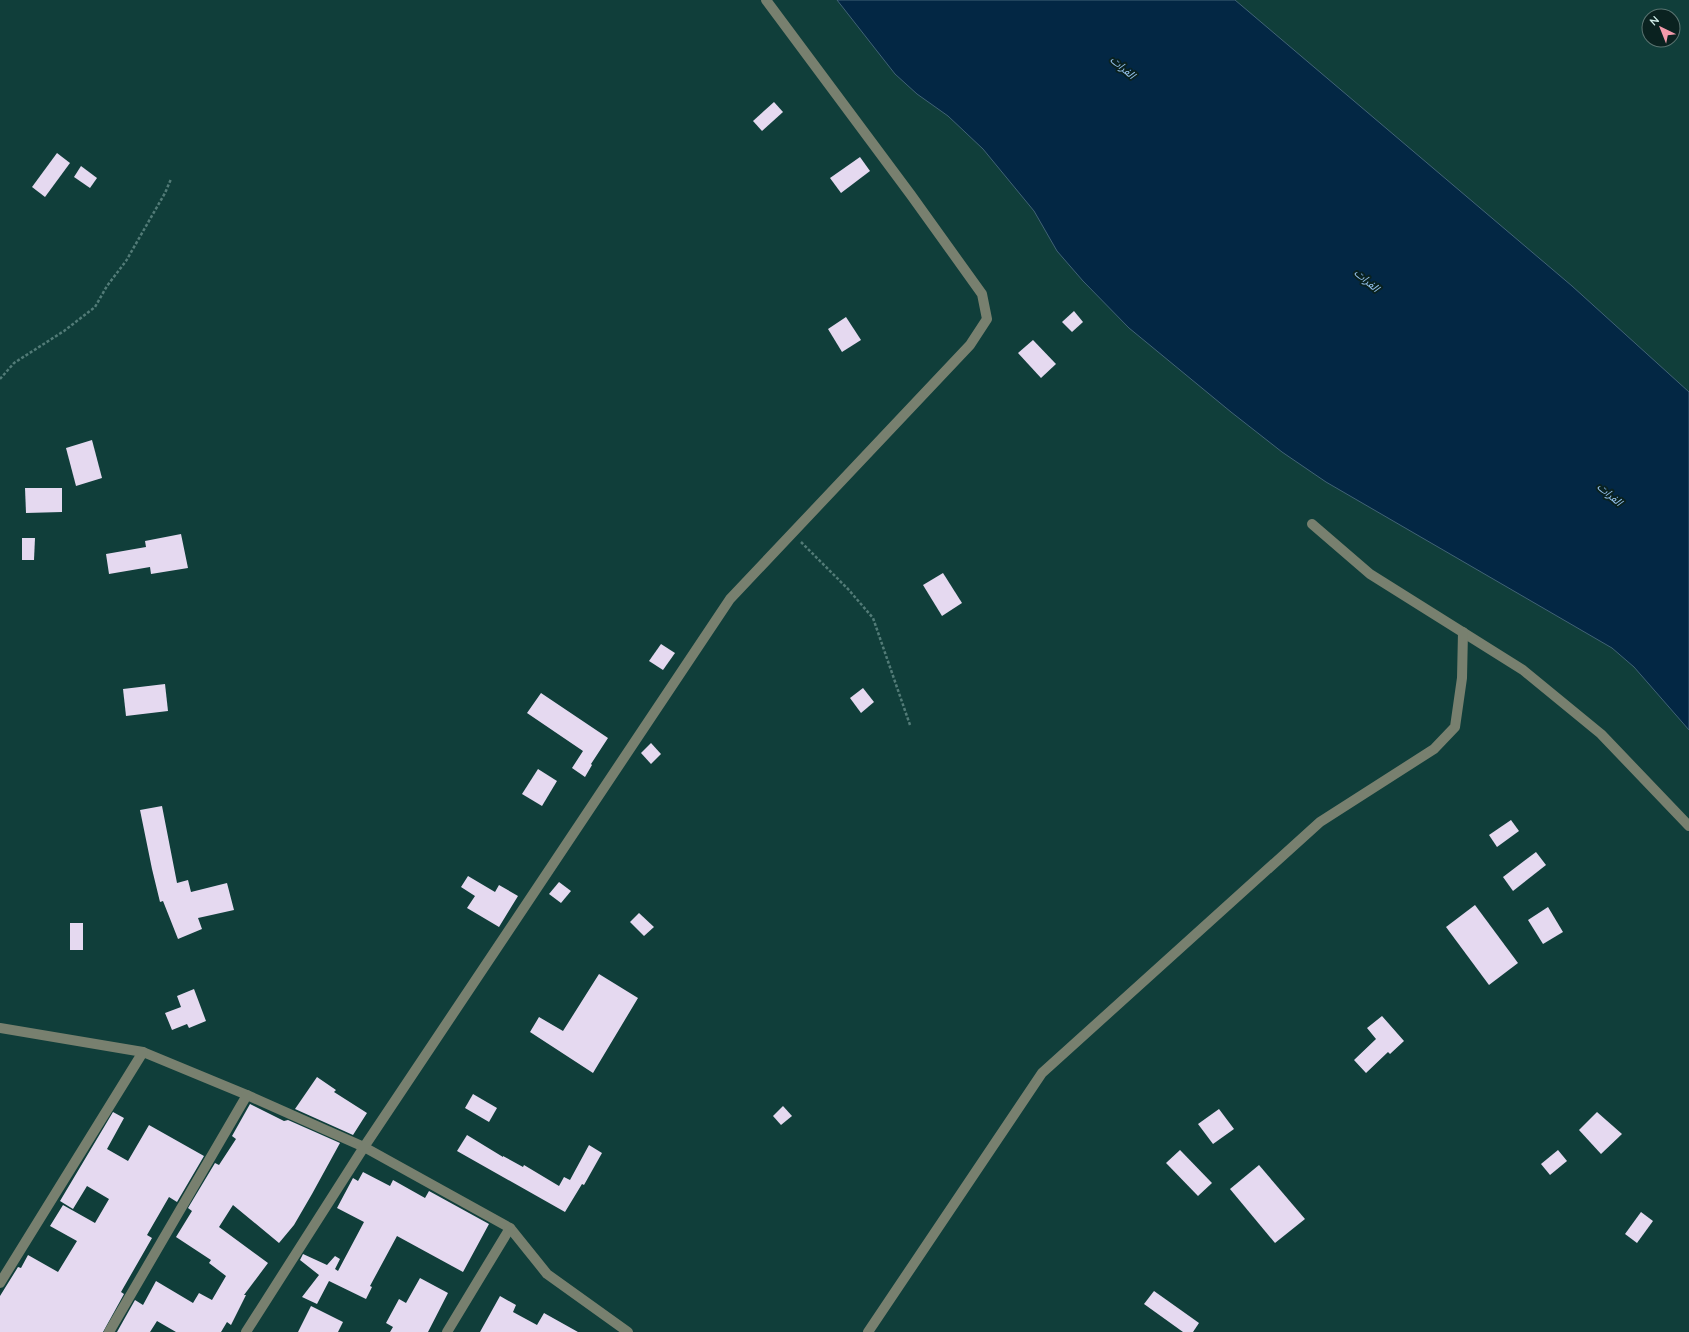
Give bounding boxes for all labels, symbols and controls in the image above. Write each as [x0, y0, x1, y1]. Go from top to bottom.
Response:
north arrow [1641, 8, 1681, 48]
text: N [1646, 13, 1662, 29]
water label: الفرات [1108, 52, 1139, 83]
water label: الفرات [1352, 265, 1383, 296]
water label: الفرات [1595, 479, 1626, 510]

